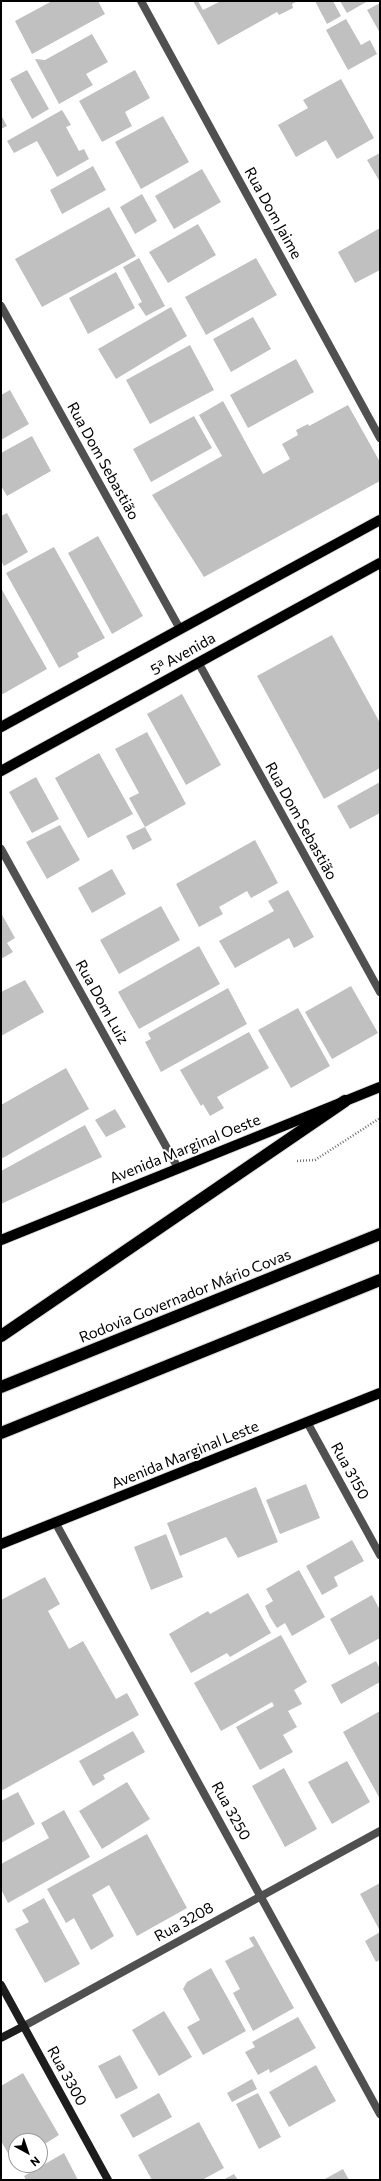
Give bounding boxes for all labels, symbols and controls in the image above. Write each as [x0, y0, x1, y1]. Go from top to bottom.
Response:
street label: Rua Dom Jaime [240, 164, 306, 262]
street label: Rua Dom Sebastião [63, 399, 143, 523]
street label: 5ª Avenida [147, 629, 219, 679]
street label: Rua Dom Sebastião [261, 759, 341, 883]
street label: Rua Dom Luiz [72, 957, 132, 1047]
street label: Avenida Marginal Oeste [107, 1110, 263, 1188]
street label: Rodovia Governador Mário Covas [76, 1245, 294, 1347]
street label: Avenida Marginal Leste [109, 1417, 261, 1493]
street label: Rua 3150 [327, 1439, 373, 1503]
street label: Rua 3250 [208, 1779, 254, 1843]
street label: Rua 3208 [151, 1898, 217, 1946]
street label: Rua 3300 [43, 2043, 91, 2109]
north arrow [8, 2133, 48, 2173]
text: N [28, 2154, 43, 2169]

